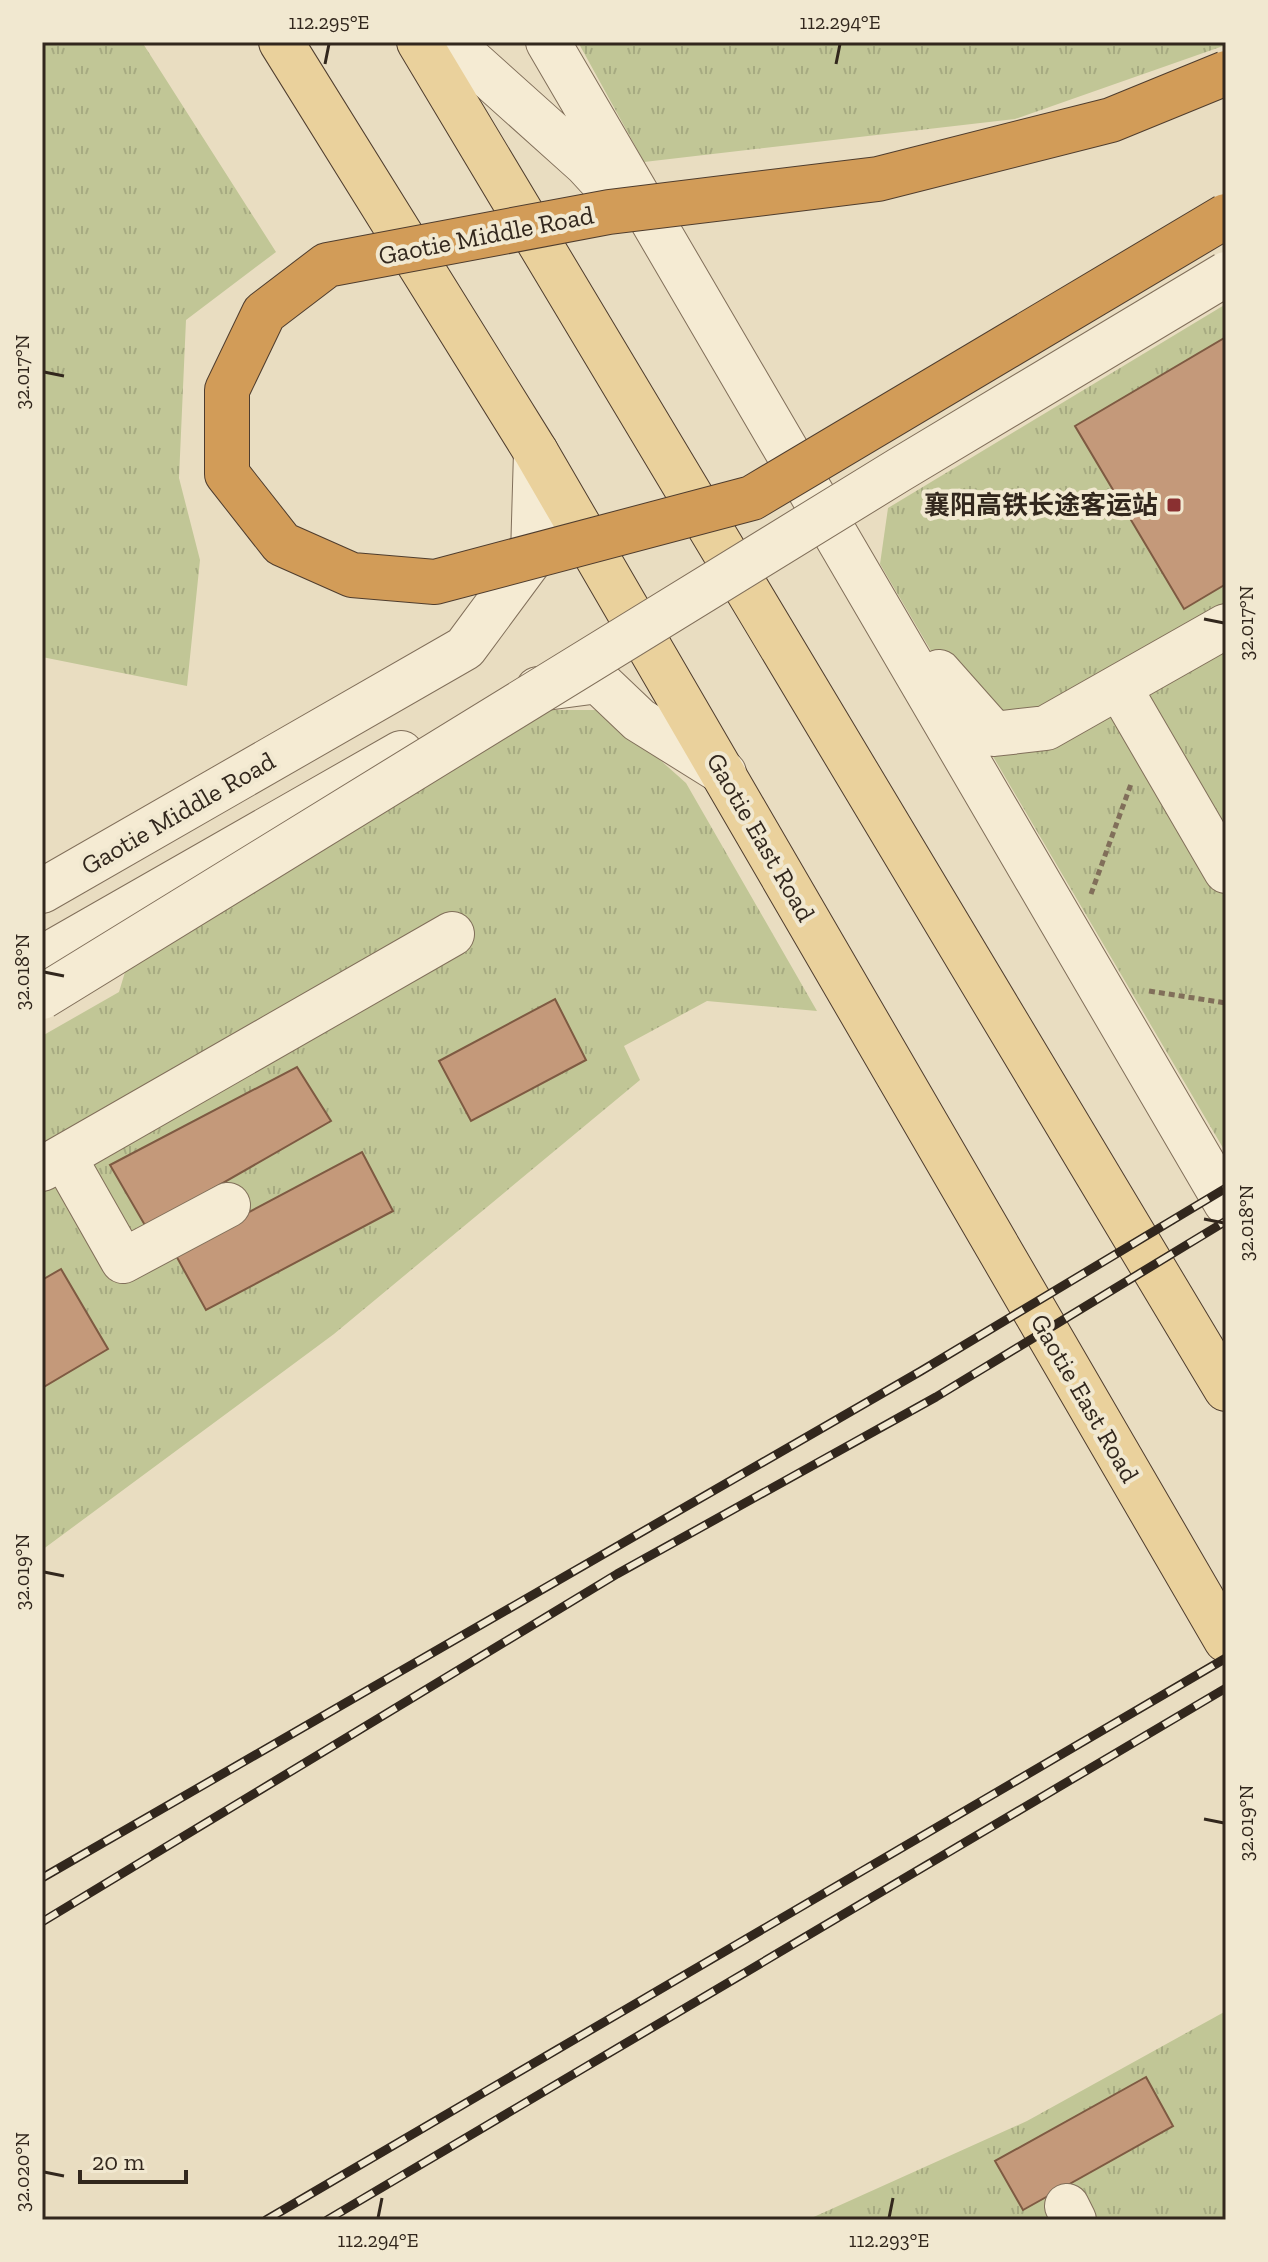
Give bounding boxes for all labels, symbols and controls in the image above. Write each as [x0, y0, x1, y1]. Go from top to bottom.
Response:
text: 112.295°E [289, 10, 369, 34]
text: 112.294°E [800, 10, 880, 34]
street label: Gaotie Middle Road [376, 198, 596, 272]
text: 32.017°N [10, 334, 34, 410]
place label: 襄阳高铁长途客运站 [924, 489, 1158, 521]
marker: 襄阳高铁长途客运站 [1165, 496, 1183, 514]
text: 32.017°N [1234, 585, 1258, 661]
street label: Gaotie Middle Road [75, 744, 281, 882]
street label: Gaotie East Road [700, 747, 822, 927]
text: 32.018°N [10, 933, 34, 1010]
text: 32.018°N [1234, 1184, 1258, 1261]
street label: Gaotie East Road [1024, 1308, 1146, 1488]
text: 32.019°N [10, 1533, 34, 1610]
text: 32.019°N [1234, 1784, 1258, 1861]
text: 32.020°N [10, 2132, 34, 2212]
scale bar [80, 2134, 186, 2184]
text: 20 m [92, 2147, 145, 2176]
text: 112.294°E [338, 2228, 418, 2252]
text: 112.293°E [849, 2228, 929, 2252]

